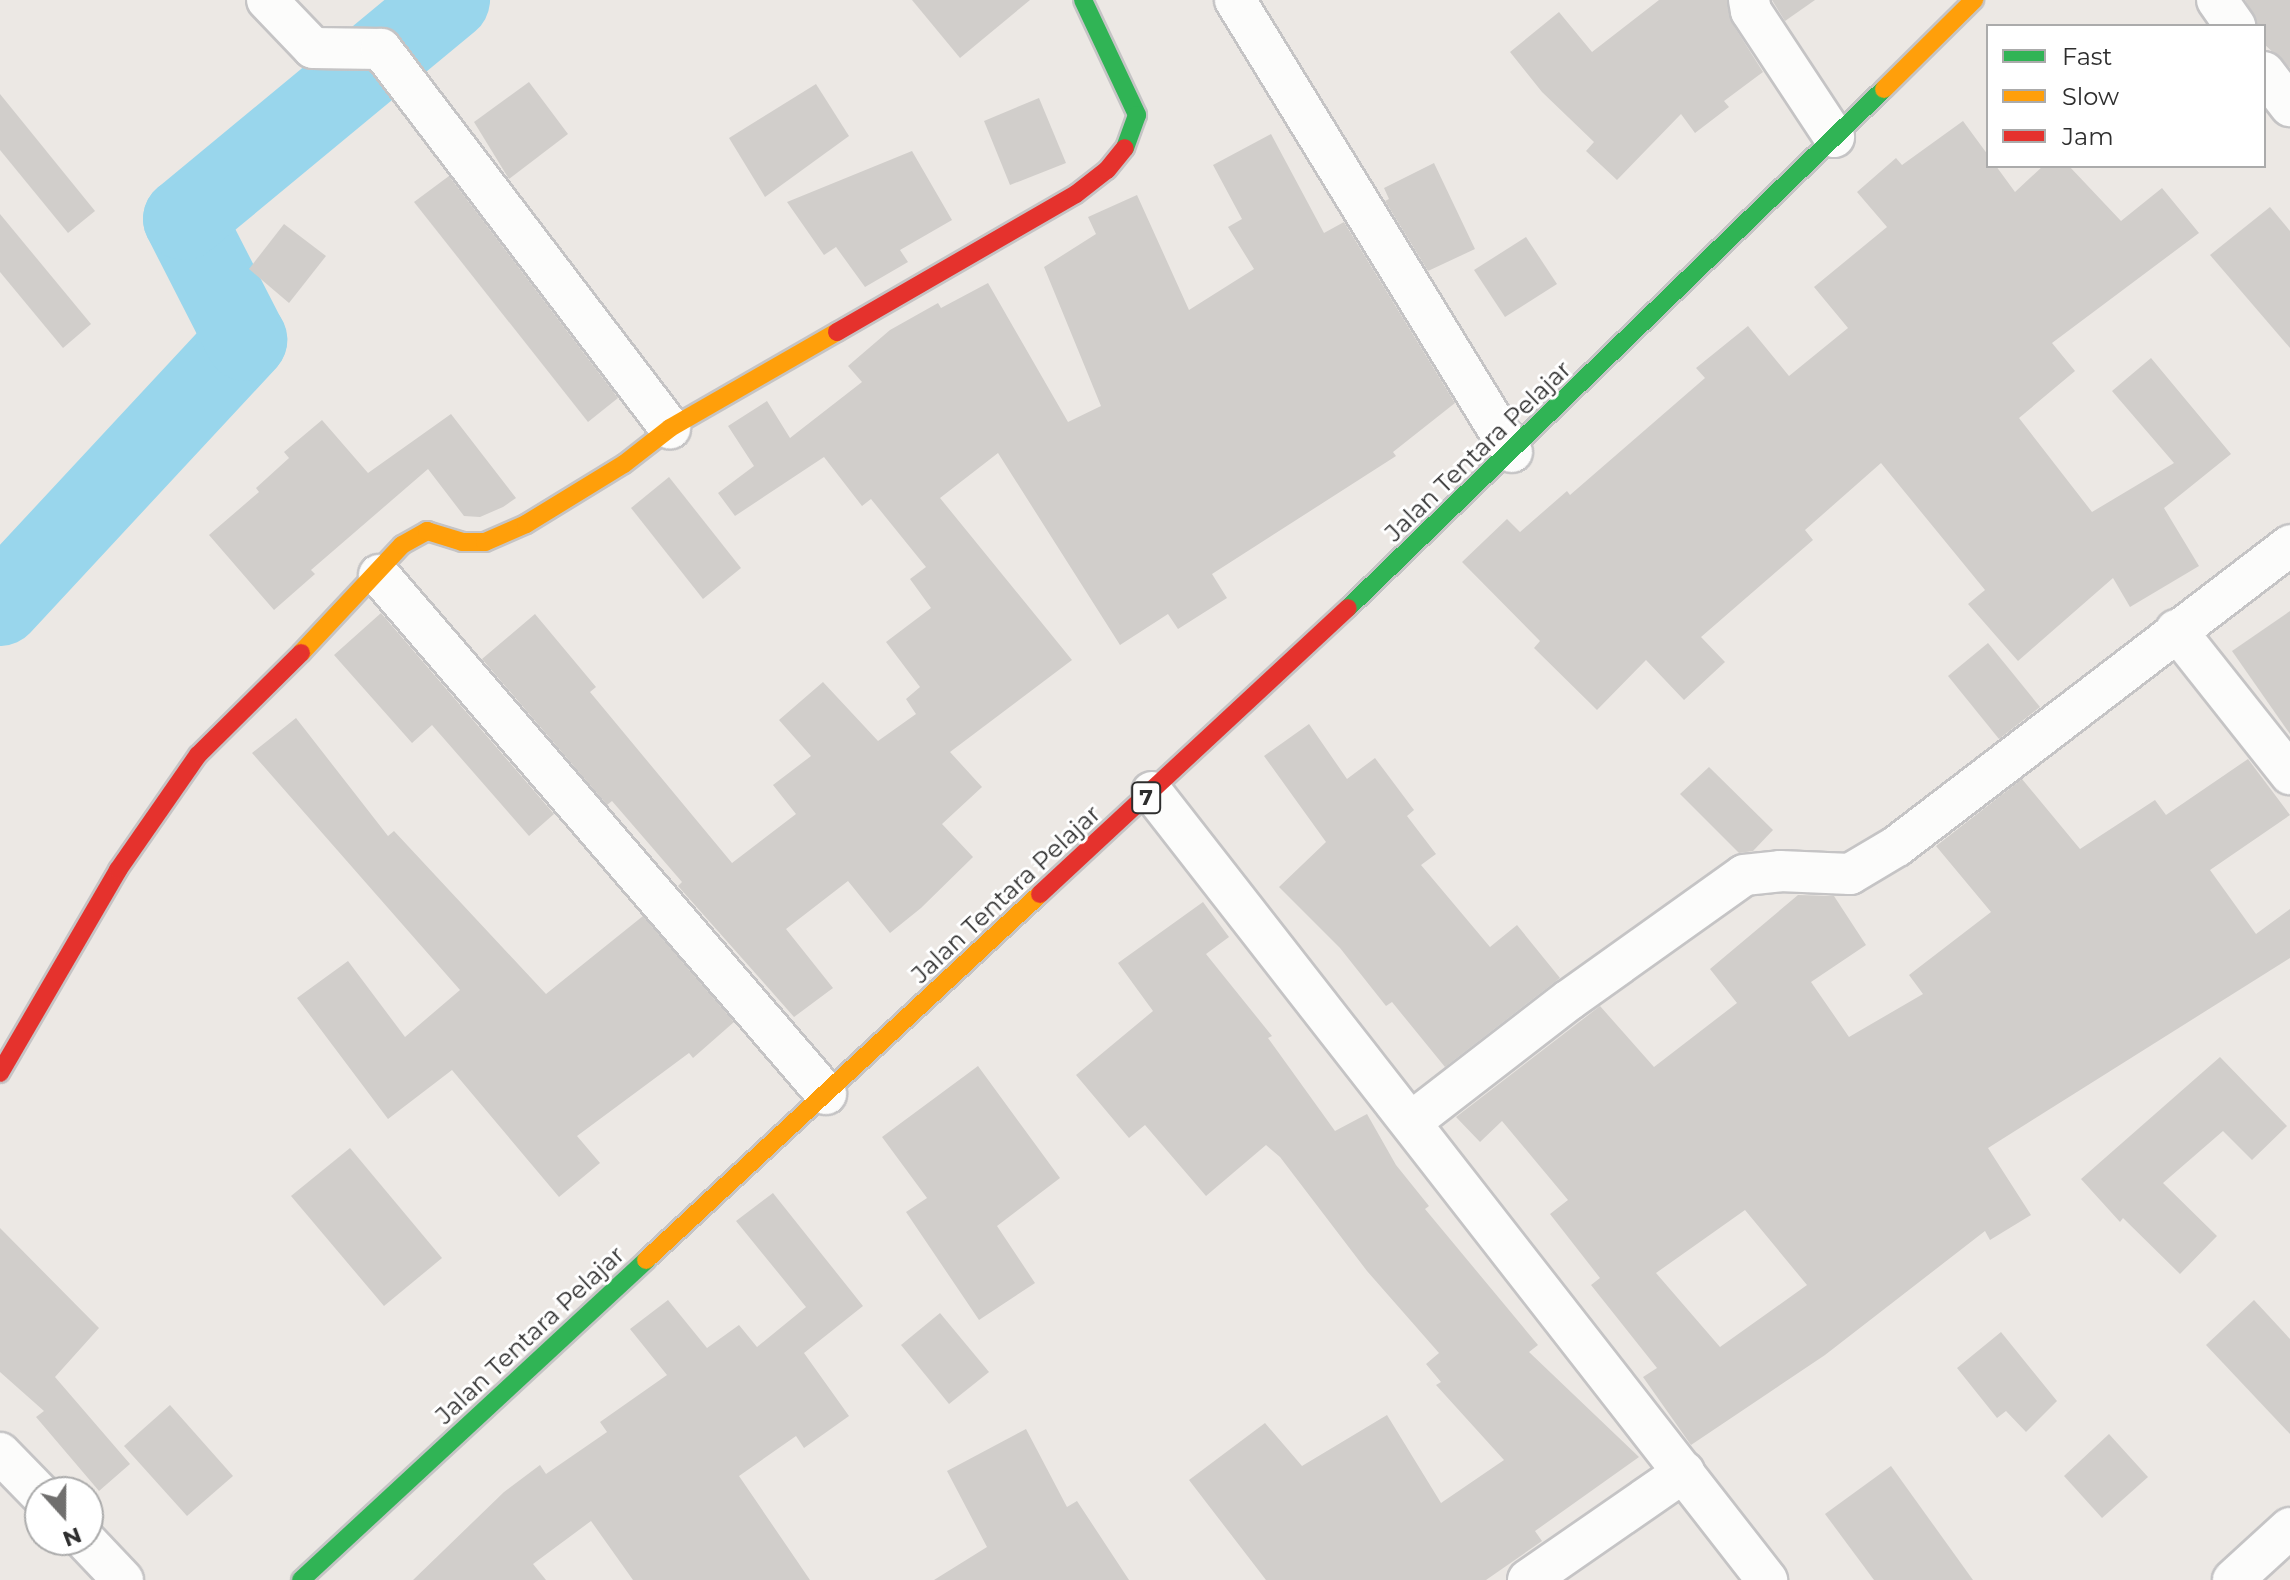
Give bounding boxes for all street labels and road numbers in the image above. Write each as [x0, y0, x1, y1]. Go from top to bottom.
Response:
street label: Jalan Tentara Pelajar [1379, 355, 1577, 547]
road number: 7 [1130, 780, 1162, 816]
street label: Jalan Tentara Pelajar [906, 799, 1106, 989]
street label: Jalan Tentara Pelajar [430, 1240, 630, 1430]

